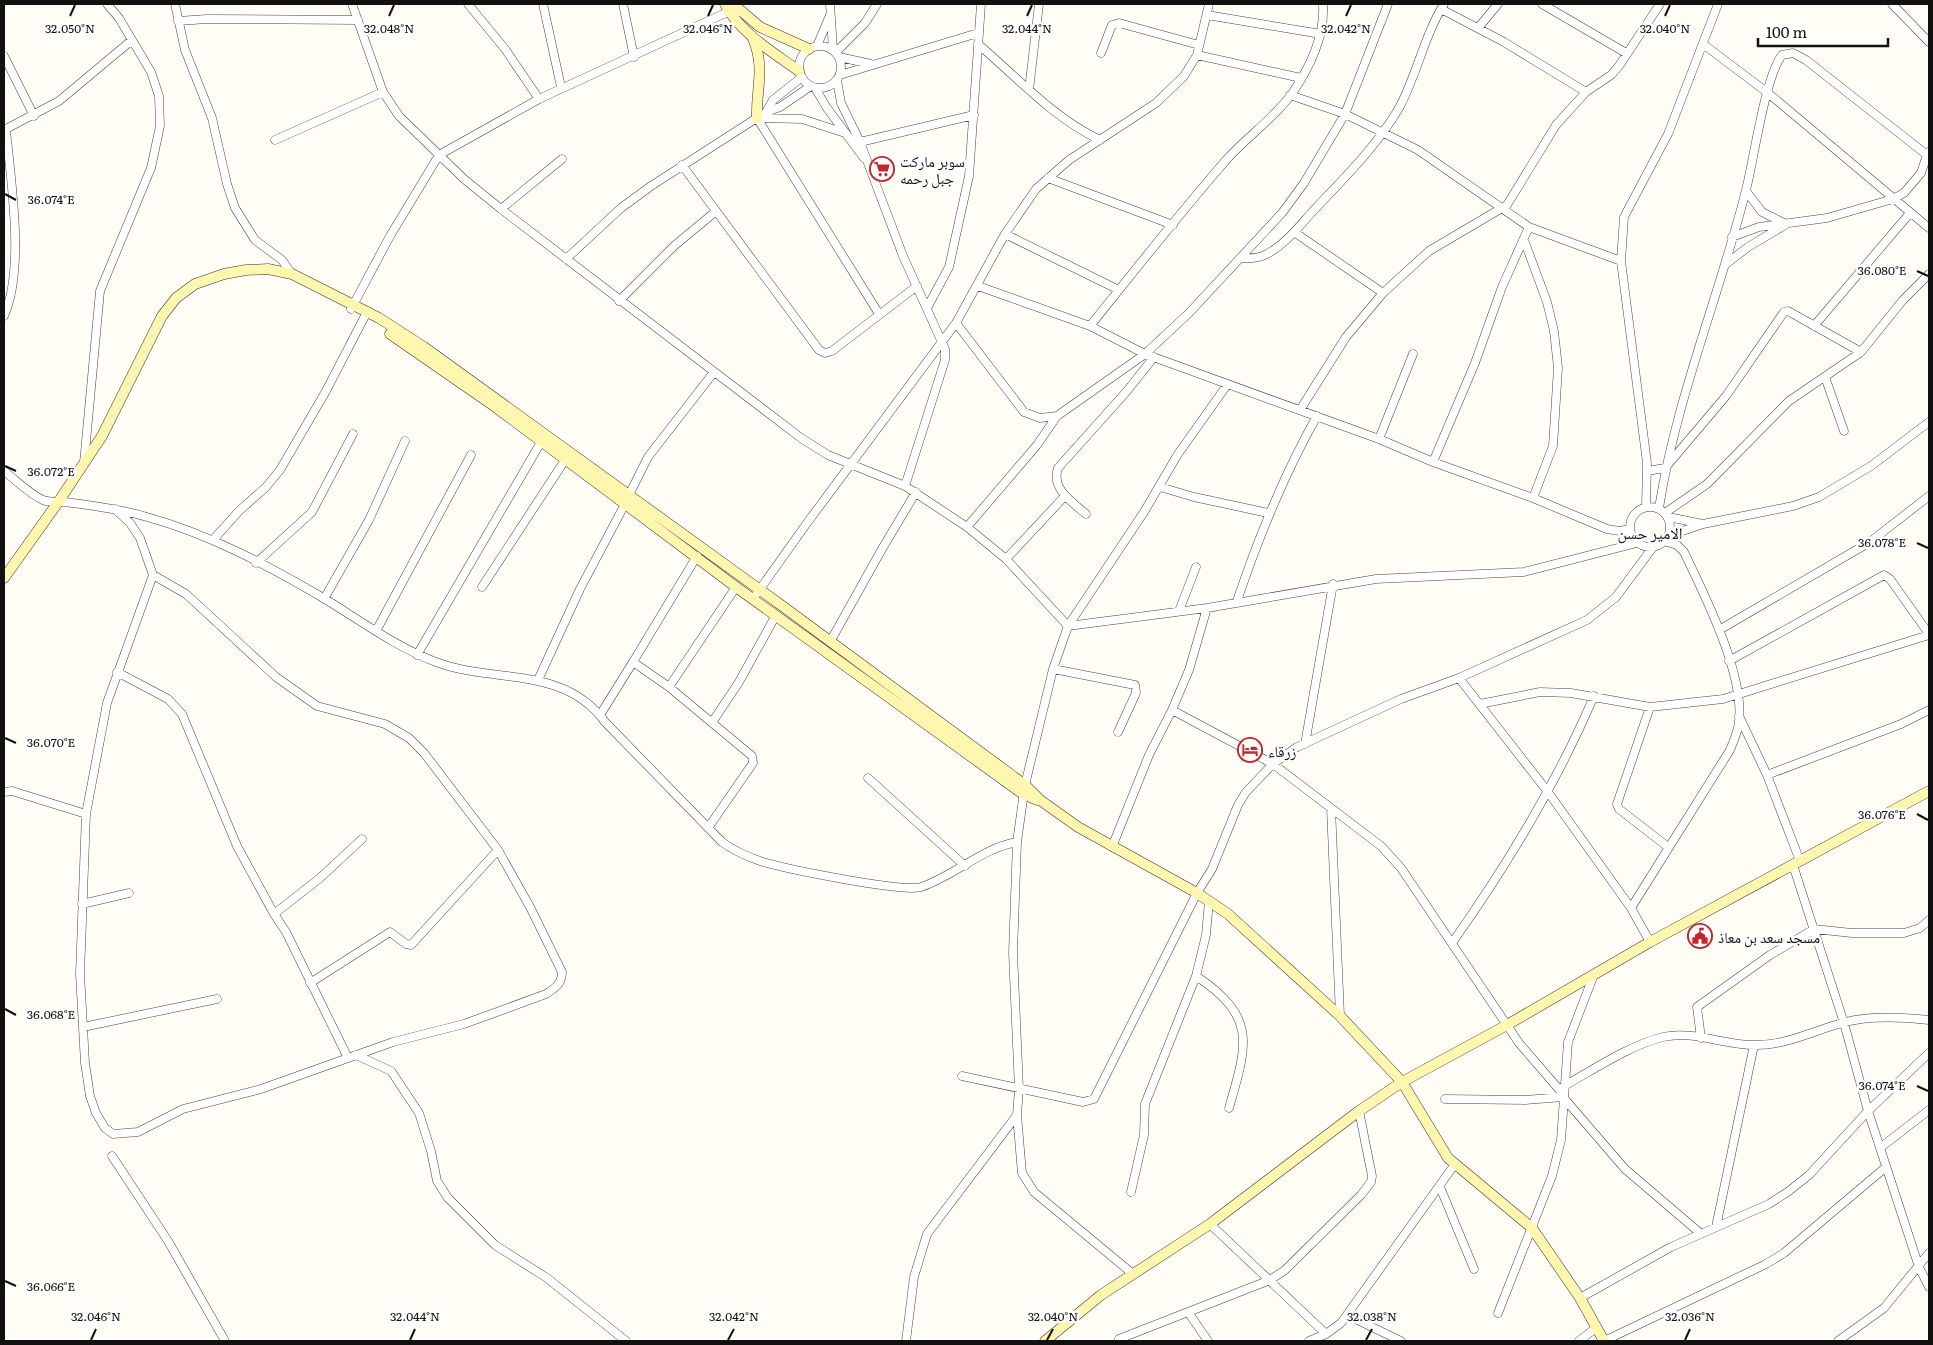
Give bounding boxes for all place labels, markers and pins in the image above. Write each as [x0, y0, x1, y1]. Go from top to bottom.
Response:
place label: سوبر ماركت جبل رحمه [900, 149, 965, 189]
supermarket icon: سوبر ماركت جبل رحمه [869, 156, 895, 182]
hotel icon: زرقاء [1237, 737, 1263, 763]
place label: زرقاء [1268, 739, 1296, 762]
public building icon: مسجد سعد بن معاذ [1687, 923, 1713, 949]
place label: مسجد سعد بن معاذ [1718, 925, 1820, 948]

